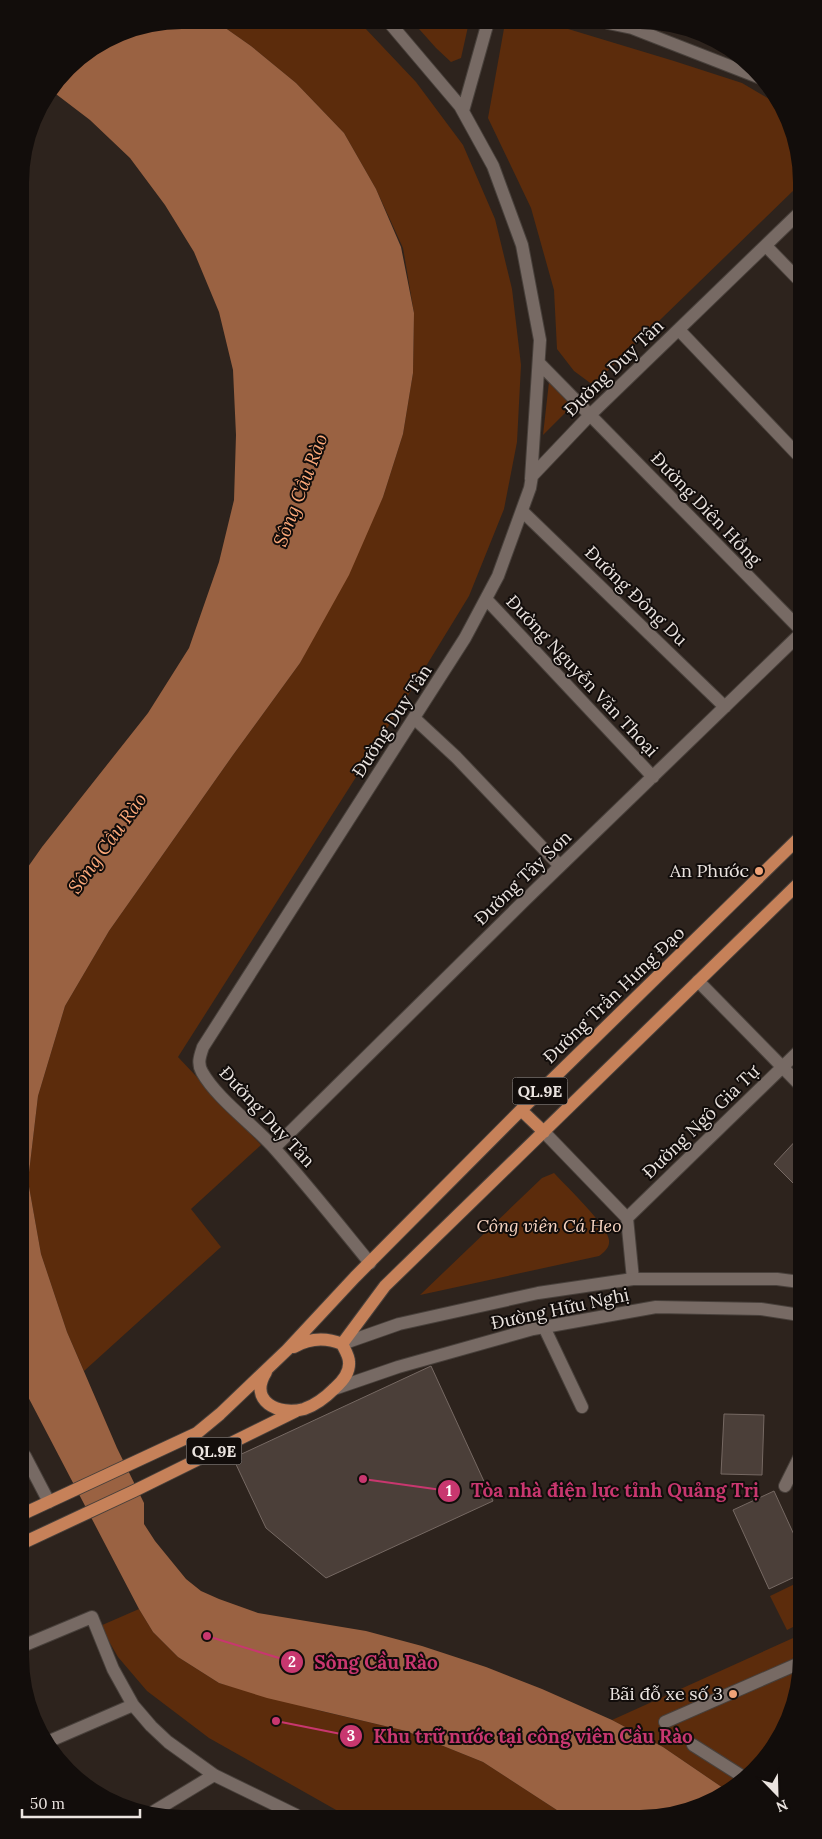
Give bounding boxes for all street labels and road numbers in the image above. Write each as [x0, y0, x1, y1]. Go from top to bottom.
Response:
street label: Đường Duy Tân [559, 314, 668, 421]
street label: Đường Diên Hồng [646, 447, 767, 571]
street label: Đường Đông Du [580, 541, 693, 651]
street label: Đường Nguyễn Văn Thoại [501, 590, 663, 761]
street label: Đường Duy Tân [347, 660, 437, 781]
street label: Đường Tây Sơn [469, 825, 576, 930]
street label: Đường Trần Hưng Đạo [538, 921, 689, 1068]
street label: Đường Ngô Gia Tự [637, 1059, 765, 1183]
street label: Đường Duy Tân [215, 1061, 320, 1172]
road number: QL.9E [512, 1078, 568, 1104]
street label: Đường Hữu Nghị [489, 1283, 631, 1334]
road number: QL.9E [186, 1438, 242, 1464]

